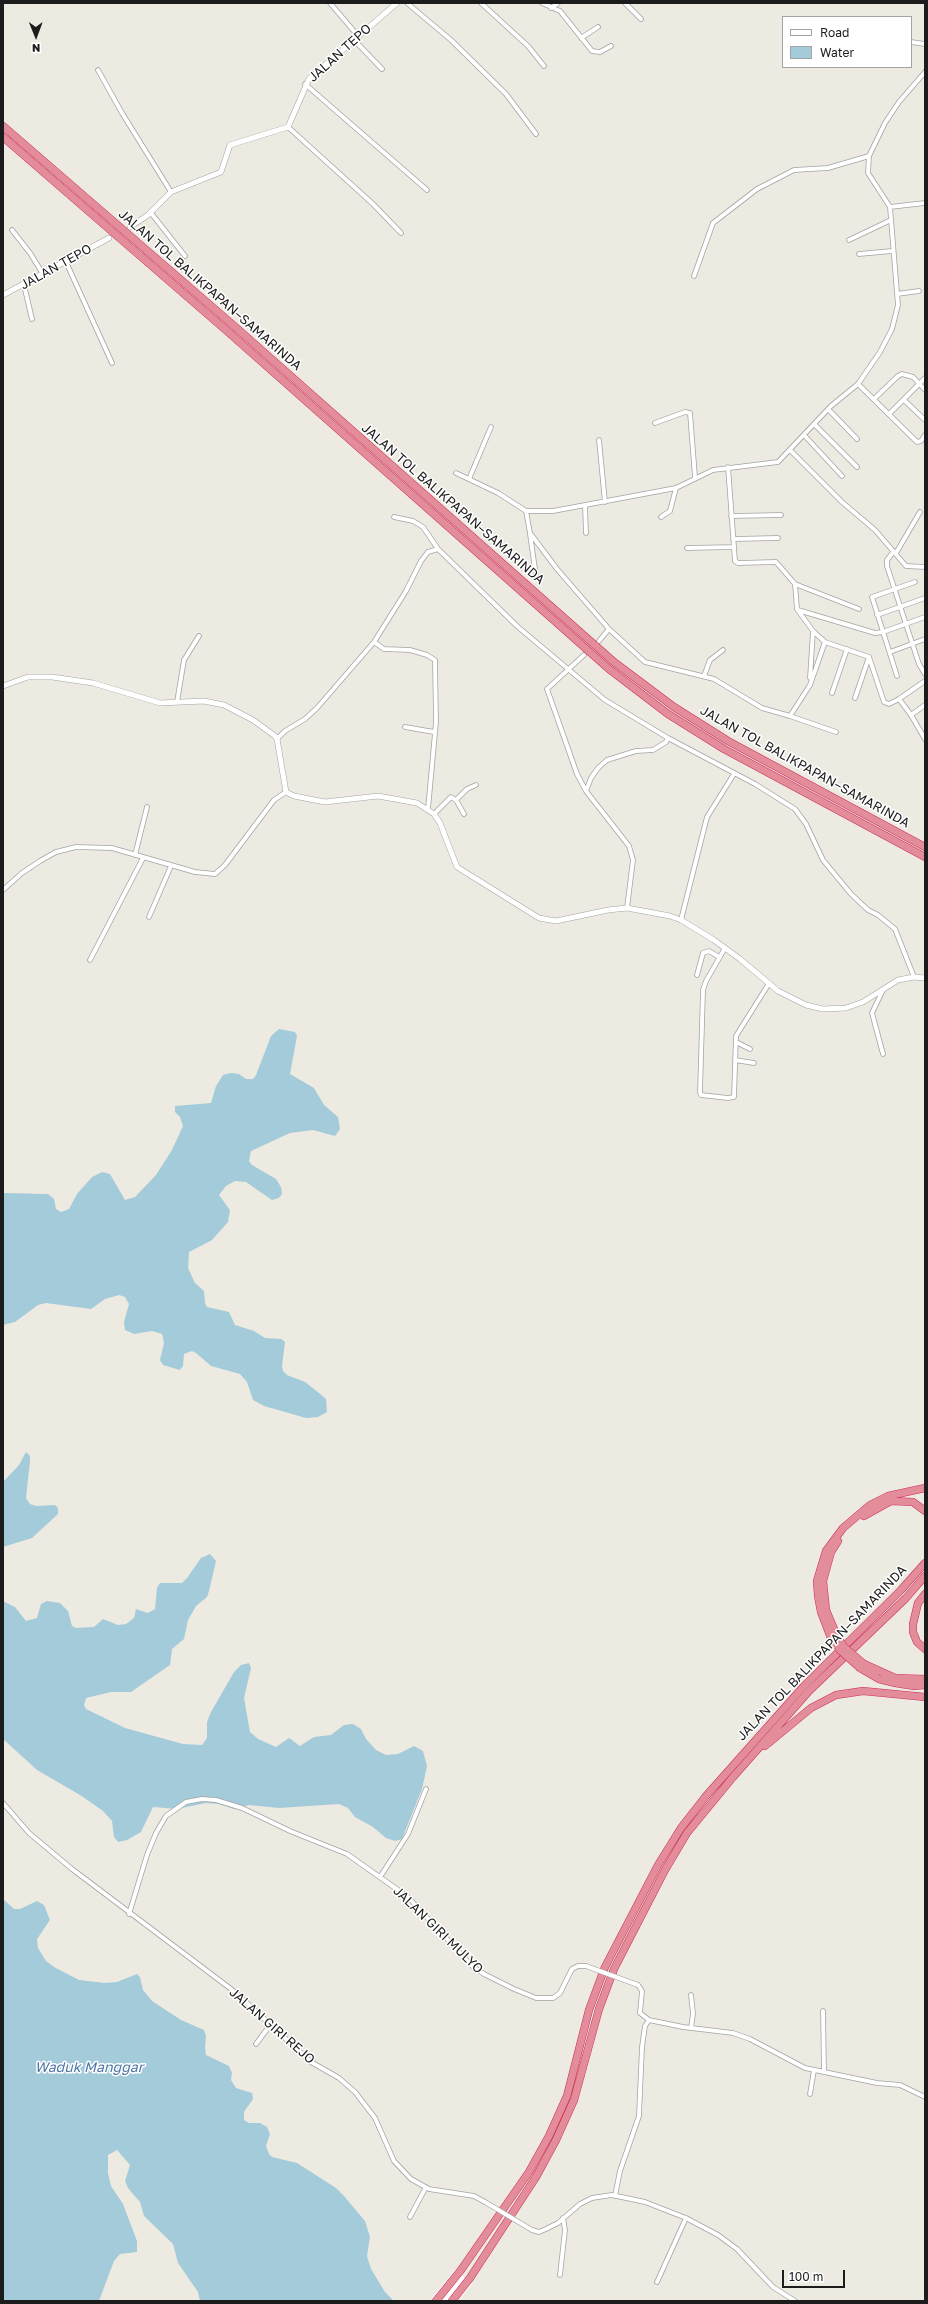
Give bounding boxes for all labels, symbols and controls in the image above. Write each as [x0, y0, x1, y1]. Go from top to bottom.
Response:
north arrow [16, 16, 56, 56]
legend [782, 16, 912, 68]
street label: JALAN TEPO [305, 21, 375, 85]
text: Road [820, 25, 849, 40]
text: N [32, 42, 41, 55]
text: Water [820, 45, 854, 60]
street label: JALAN TOL BALIKPAPAN–SAMARINDA [115, 206, 305, 374]
street label: JALAN TEPO [18, 241, 94, 293]
street label: JALAN TOL BALIKPAPAN–SAMARINDA [358, 420, 548, 588]
street label: JALAN TOL BALIKPAPAN–SAMARINDA [698, 703, 912, 831]
street label: JALAN TOL BALIKPAPAN–SAMARINDA [734, 1562, 910, 1744]
street label: JALAN GIRI MULYO [390, 1883, 486, 1977]
street label: JALAN GIRI REJO [226, 1985, 318, 2067]
water label: Waduk Manggar [35, 2060, 143, 2076]
scale bar [784, 2262, 847, 2288]
text: 100 m [789, 2269, 823, 2284]

